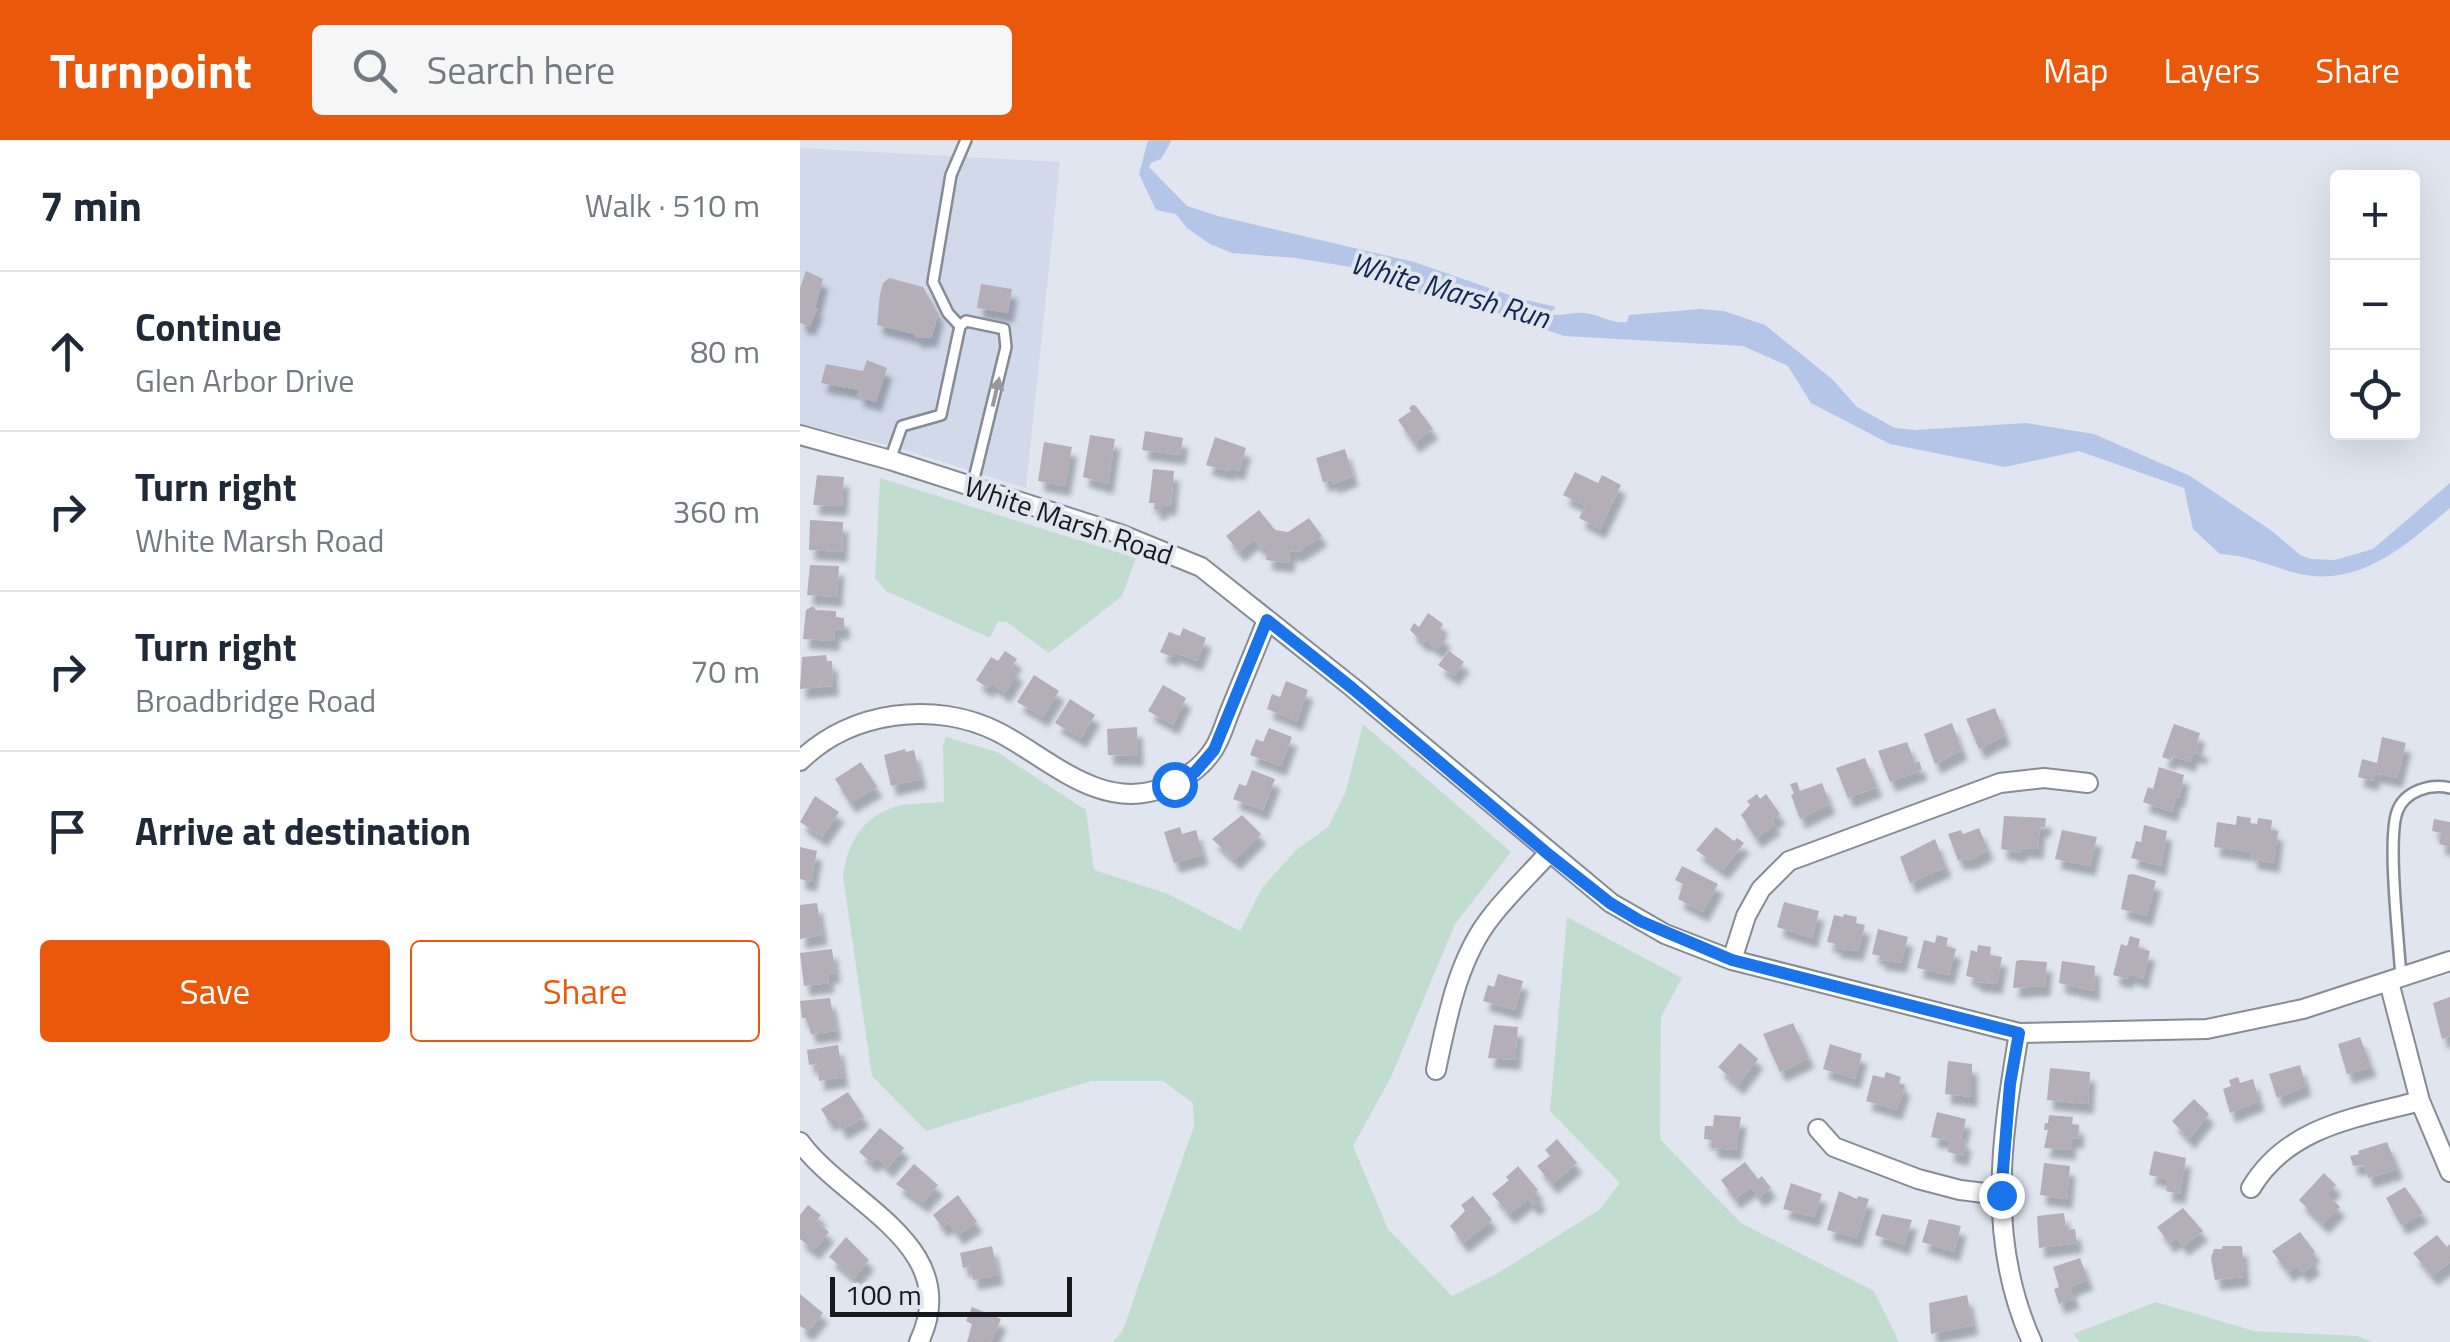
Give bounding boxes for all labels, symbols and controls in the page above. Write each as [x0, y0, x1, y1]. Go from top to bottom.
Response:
search box [312, 25, 1012, 115]
text: Turnpoint [50, 34, 252, 107]
text: Search here [427, 41, 615, 99]
icon: search [347, 43, 402, 98]
text: Map [2043, 43, 2108, 97]
text: Layers [2163, 43, 2260, 97]
text: Share [2315, 43, 2400, 97]
map controls [2330, 170, 2420, 440]
button: + [2330, 170, 2420, 260]
text: 7 min [40, 173, 142, 237]
text: Walk · 510 m [585, 181, 760, 229]
water label: White Marsh Run [1345, 240, 1556, 341]
button: − [2330, 260, 2420, 350]
text: Continue [135, 298, 282, 356]
icon: ahead [40, 324, 95, 379]
text: 80 m [690, 327, 760, 375]
button: locate [2330, 350, 2420, 440]
text: Glen Arbor Drive [135, 356, 354, 404]
one-way arrow [989, 376, 1004, 407]
text: Turn right [135, 458, 297, 516]
street label: White Marsh Road [959, 464, 1179, 576]
icon: right [40, 484, 95, 539]
text: 360 m [672, 487, 760, 535]
text: White Marsh Road [135, 516, 384, 564]
text: Turn right [135, 618, 297, 676]
icon: right [40, 644, 95, 699]
text: 70 m [690, 647, 760, 695]
text: Broadbridge Road [135, 676, 376, 724]
route start [1152, 762, 1198, 808]
text: Arrive at destination [135, 802, 471, 860]
icon: arrive [40, 804, 95, 859]
button: Save [40, 940, 390, 1042]
button: Share [410, 940, 760, 1042]
route end [1979, 1173, 2025, 1219]
scale bar [830, 1272, 1072, 1316]
text: 100 m [845, 1273, 922, 1316]

